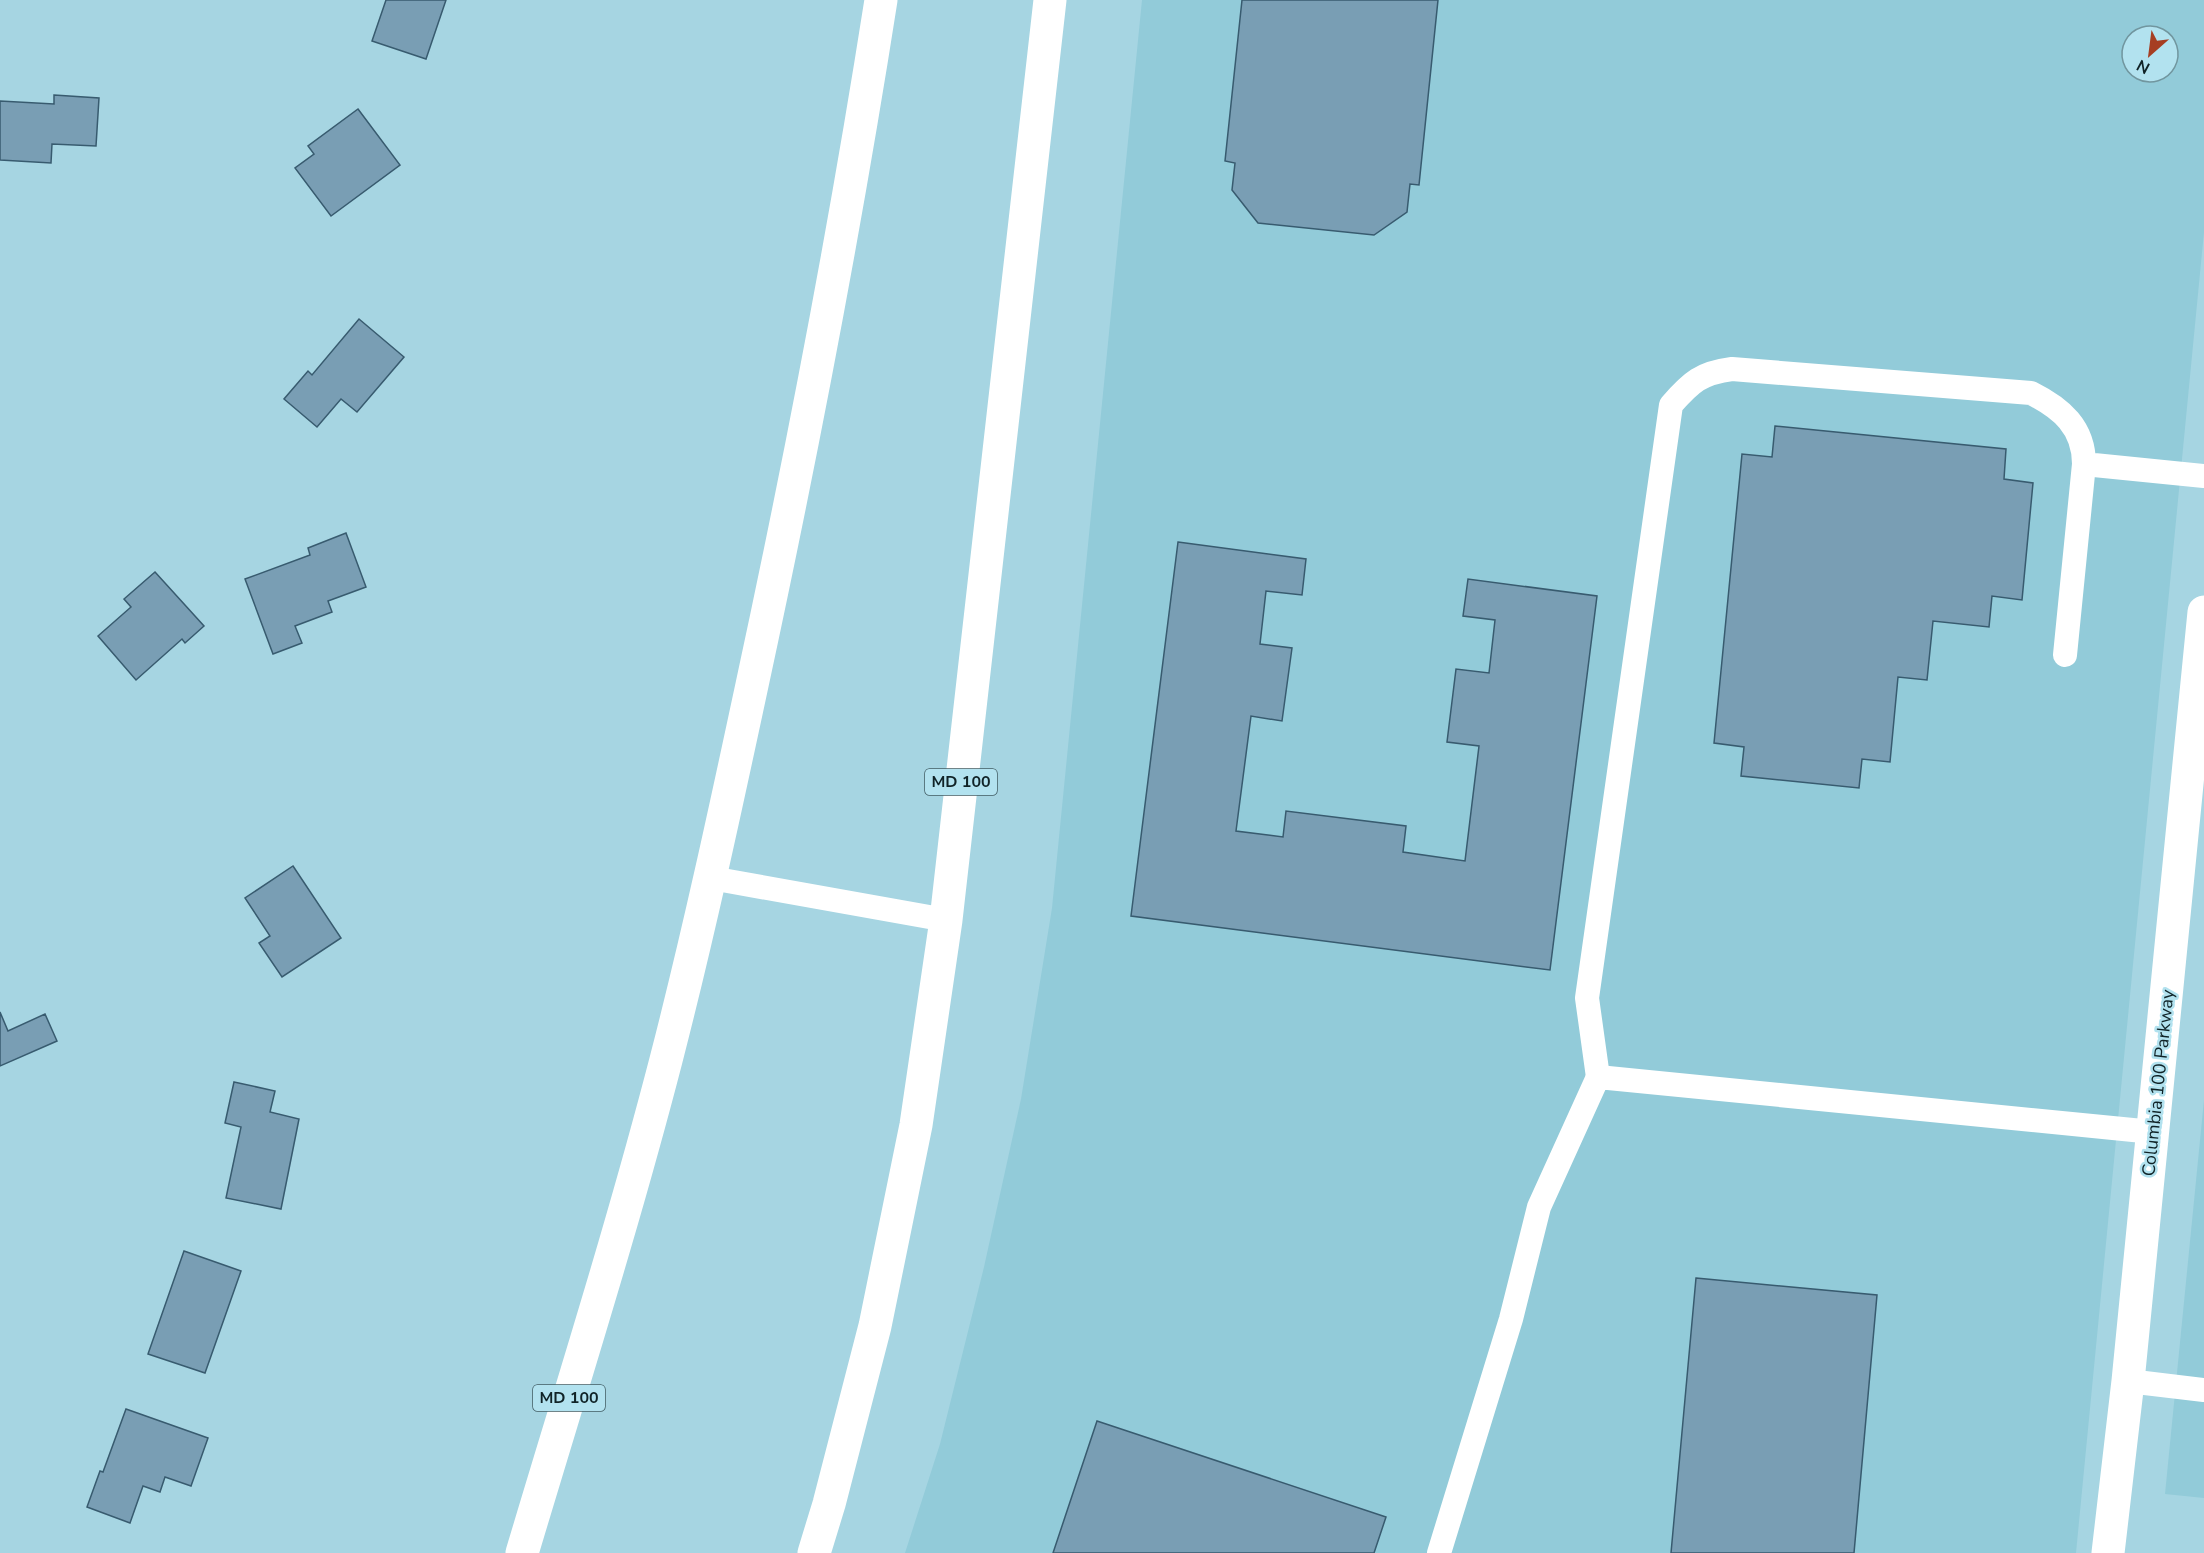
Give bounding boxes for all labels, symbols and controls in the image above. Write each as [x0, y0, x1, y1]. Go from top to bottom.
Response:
north arrow [2120, 24, 2180, 84]
text: N [2133, 54, 2154, 79]
road number: MD 100 [925, 769, 997, 795]
street label: Columbia 100 Parkway [2136, 988, 2180, 1177]
road number: MD 100 [533, 1385, 605, 1411]

